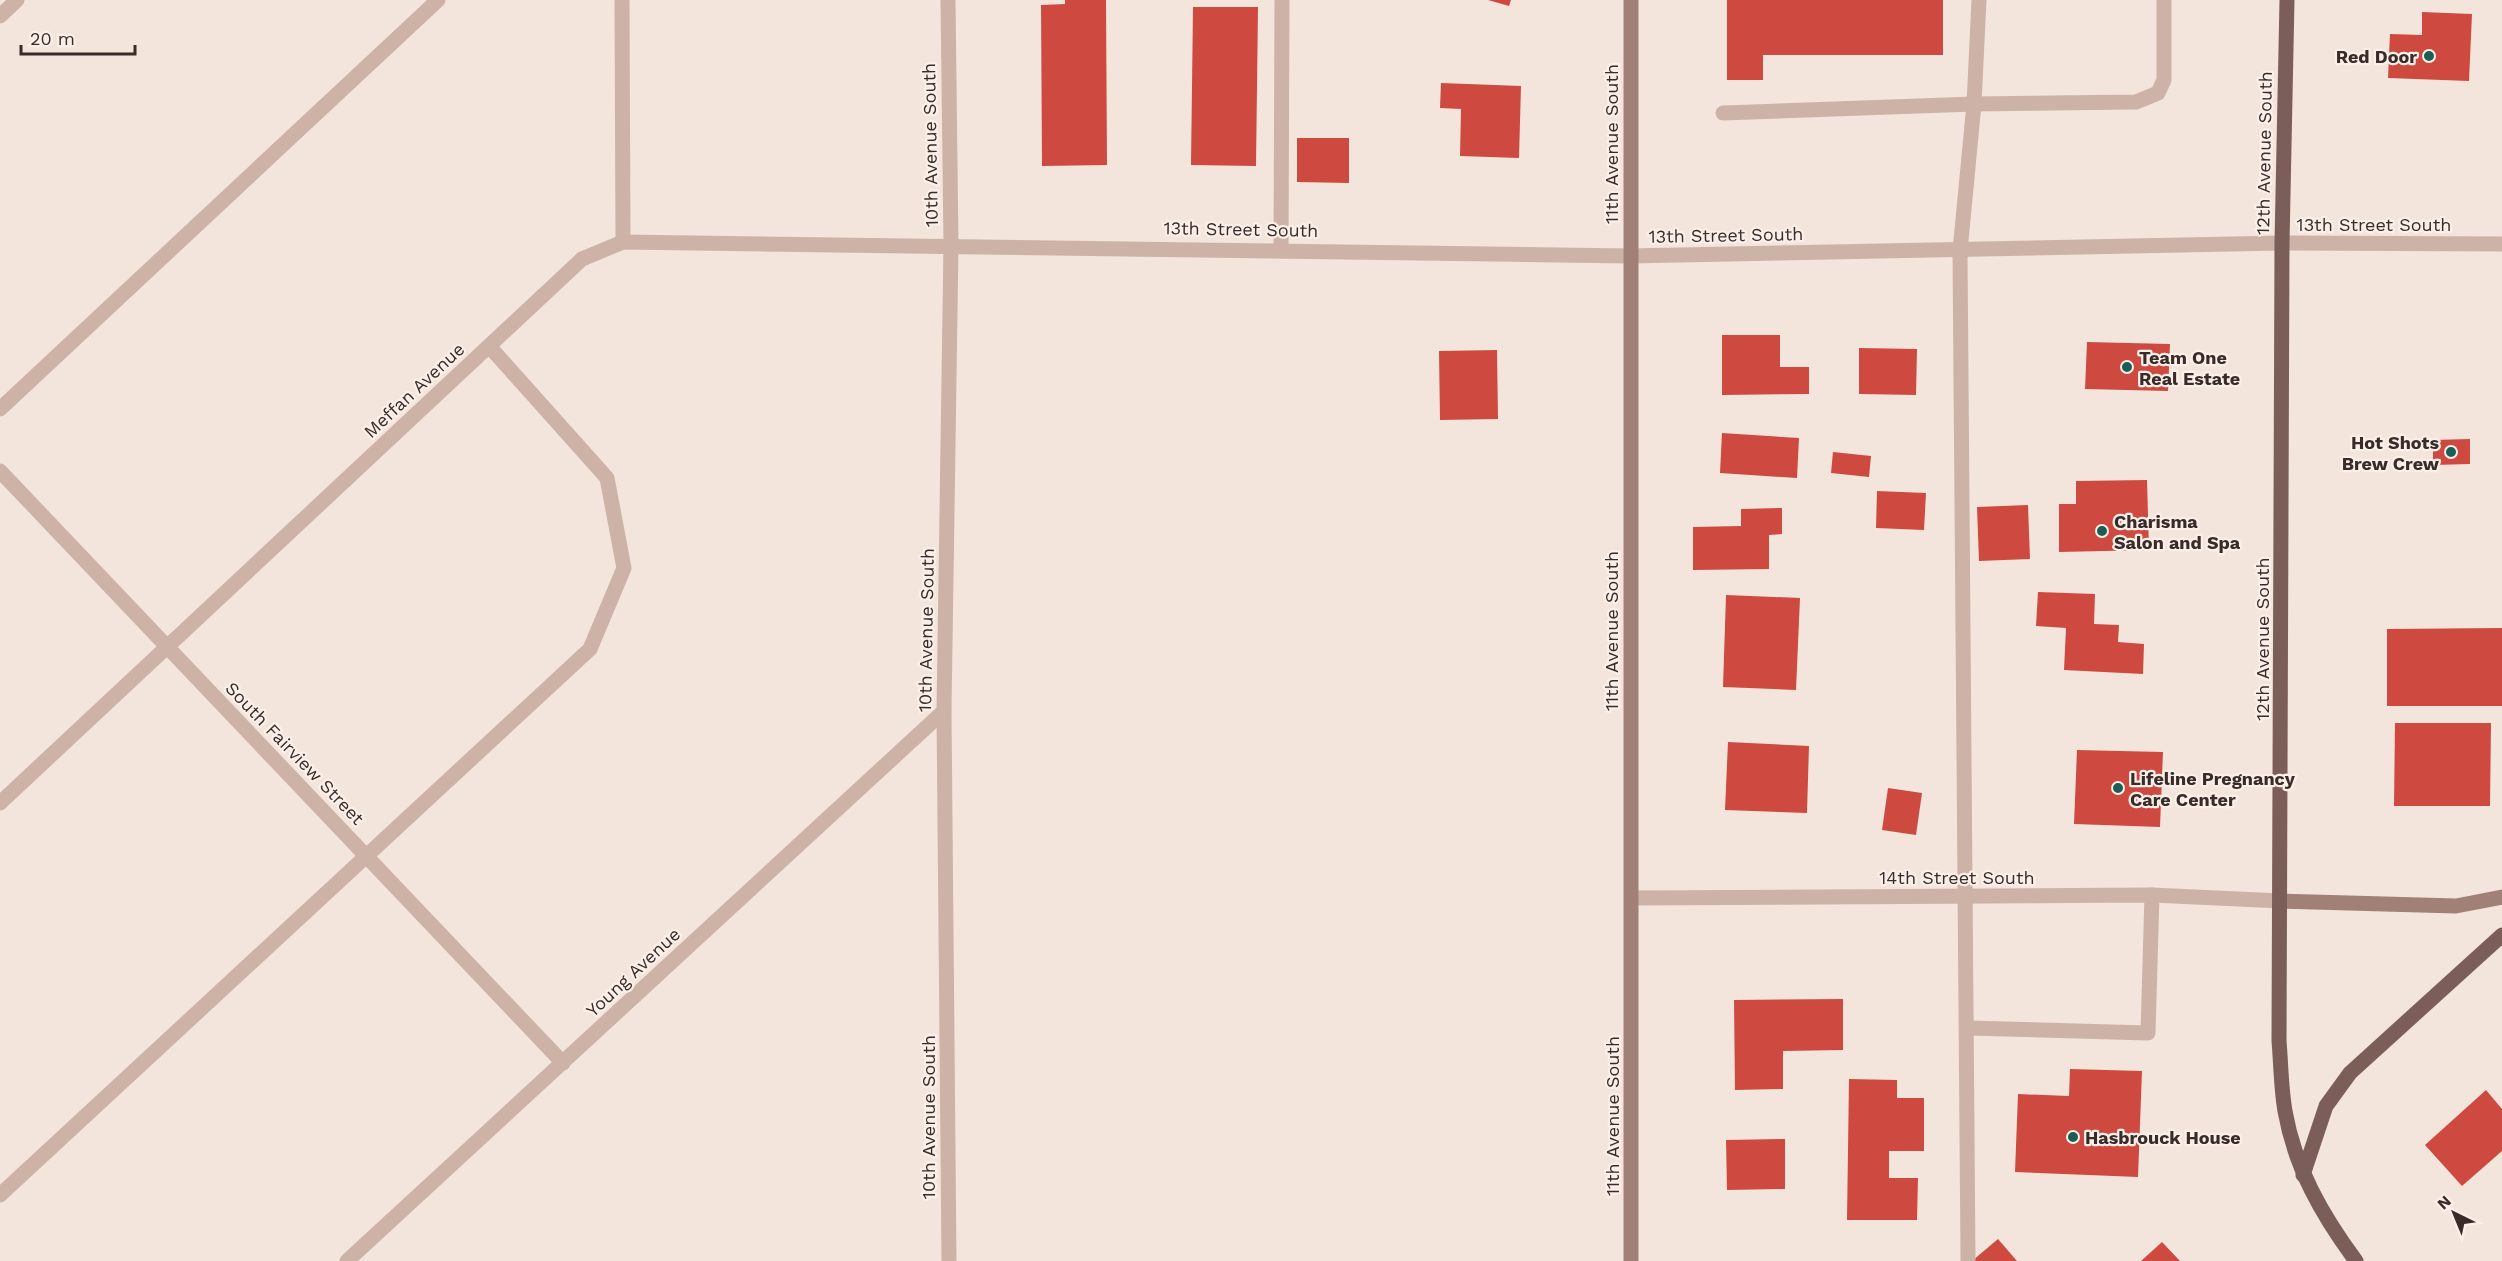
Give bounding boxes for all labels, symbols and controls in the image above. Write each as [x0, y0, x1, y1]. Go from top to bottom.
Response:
scale bar [21, 18, 135, 56]
text: 20 m [30, 28, 75, 49]
place label: Red Door [2336, 46, 2417, 67]
marker: Red Door [2422, 49, 2436, 63]
street label: 10th Avenue South [918, 63, 942, 227]
street label: 11th Avenue South [1601, 64, 1622, 224]
street label: 12th Avenue South [2252, 71, 2276, 235]
street label: 13th Street South [2297, 214, 2451, 235]
street label: 13th Street South [1163, 217, 1319, 241]
street label: 13th Street South [1648, 223, 1804, 247]
street label: Meffan Avenue [359, 338, 469, 442]
place label: Team One Real Estate [2139, 347, 2240, 389]
marker: Team One Real Estate [2120, 360, 2134, 374]
place label: Hot Shots Brew Crew [2342, 432, 2440, 474]
marker: Hot Shots Brew Crew [2444, 445, 2458, 459]
place label: Charisma Salon and Spa [2114, 511, 2241, 553]
marker: Charisma Salon and Spa [2095, 524, 2109, 538]
street label: 10th Avenue South [914, 548, 938, 712]
street label: 11th Avenue South [1601, 551, 1622, 711]
street label: 12th Avenue South [2252, 557, 2273, 721]
street label: South Fairview Street [221, 677, 369, 829]
place label: Lifeline Pregnancy Care Center [2130, 768, 2296, 810]
marker: Lifeline Pregnancy Care Center [2111, 781, 2125, 795]
street label: 14th Street South [1879, 867, 2035, 888]
street label: Young Avenue [582, 923, 684, 1021]
street label: 10th Avenue South [918, 1035, 939, 1199]
street label: 11th Avenue South [1602, 1036, 1623, 1196]
place label: Hasbrouck House [2085, 1127, 2241, 1148]
marker: Hasbrouck House [2066, 1130, 2080, 1144]
north arrow [2424, 1183, 2484, 1243]
text: N [2433, 1191, 2455, 1213]

